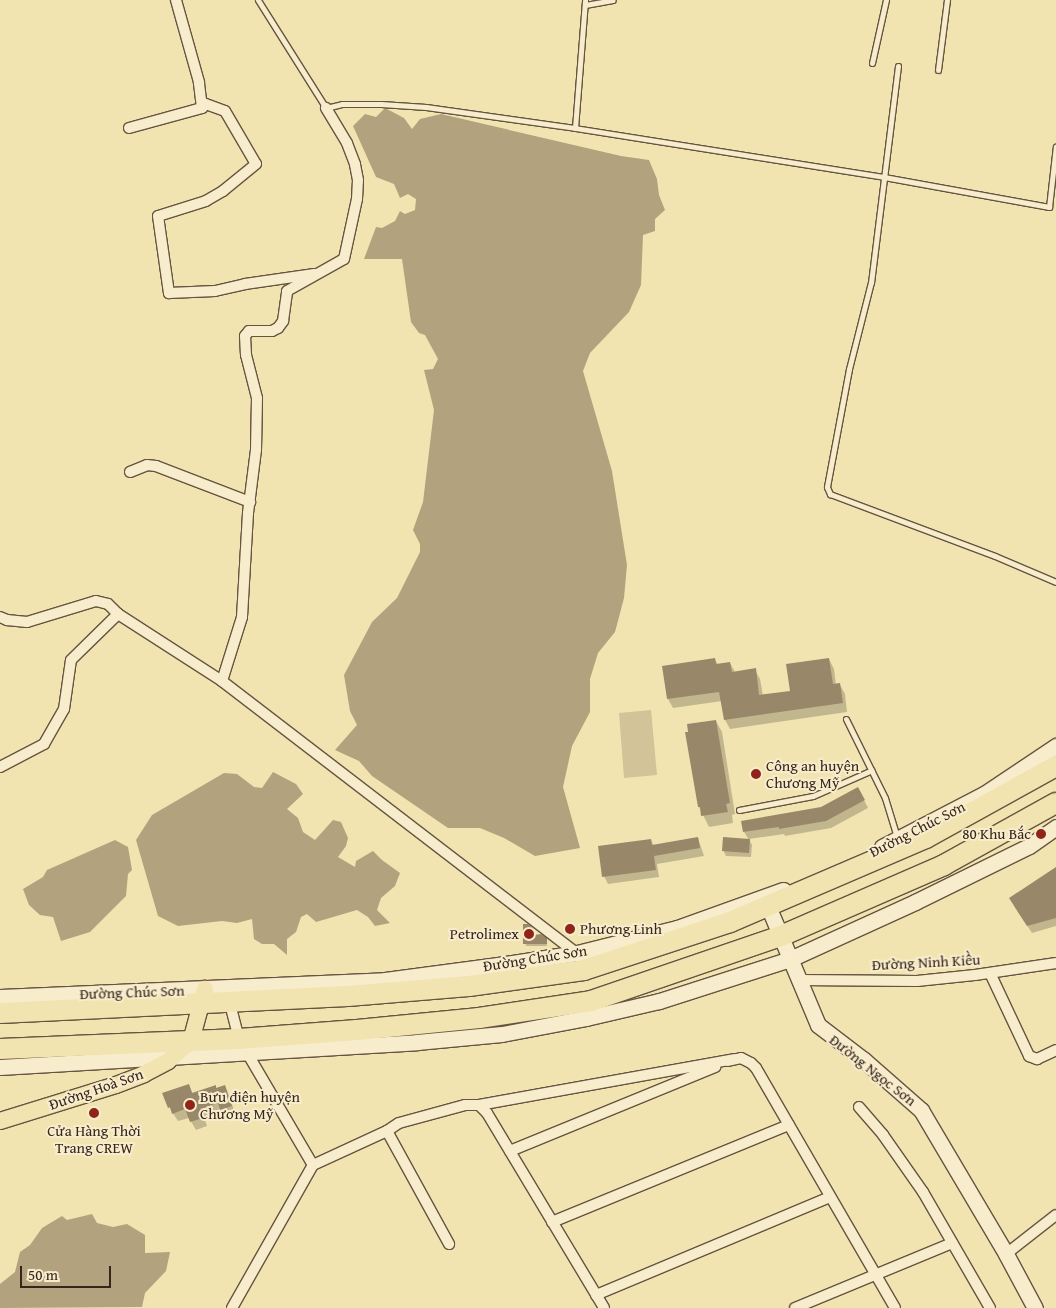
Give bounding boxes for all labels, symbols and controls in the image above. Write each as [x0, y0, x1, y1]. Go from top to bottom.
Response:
place label: Công an huyện Chương Mỹ [766, 756, 859, 791]
marker: Công an huyện Chương Mỹ [750, 768, 762, 780]
street label: Đường Chúc Sơn [866, 797, 968, 861]
place label: 80 Khu Bắc [962, 825, 1031, 843]
marker: 80 Khu Bắc [1035, 828, 1047, 840]
place label: Phương Linh [580, 920, 662, 938]
marker: Phương Linh [564, 923, 576, 935]
place label: Petrolimex [450, 925, 519, 943]
marker: Petrolimex [523, 928, 535, 940]
street label: Đường Chúc Sơn [482, 941, 588, 975]
street label: Đường Ninh Kiều [871, 950, 981, 974]
street label: Đường Chúc Sơn [79, 981, 185, 1003]
street label: Đường Ngọc Sơn [826, 1031, 920, 1109]
street label: Đường Hoà Sơn [47, 1065, 145, 1113]
place label: Bưu điện huyện Chương Mỹ [200, 1087, 300, 1122]
marker: Bưu điện huyện Chương Mỹ [184, 1099, 196, 1111]
marker: Cửa Hàng Thời Trang CREW [88, 1107, 100, 1119]
place label: Cửa Hàng Thời Trang CREW [47, 1121, 141, 1156]
scale bar [22, 1256, 114, 1288]
text: 50 m [28, 1264, 58, 1285]

